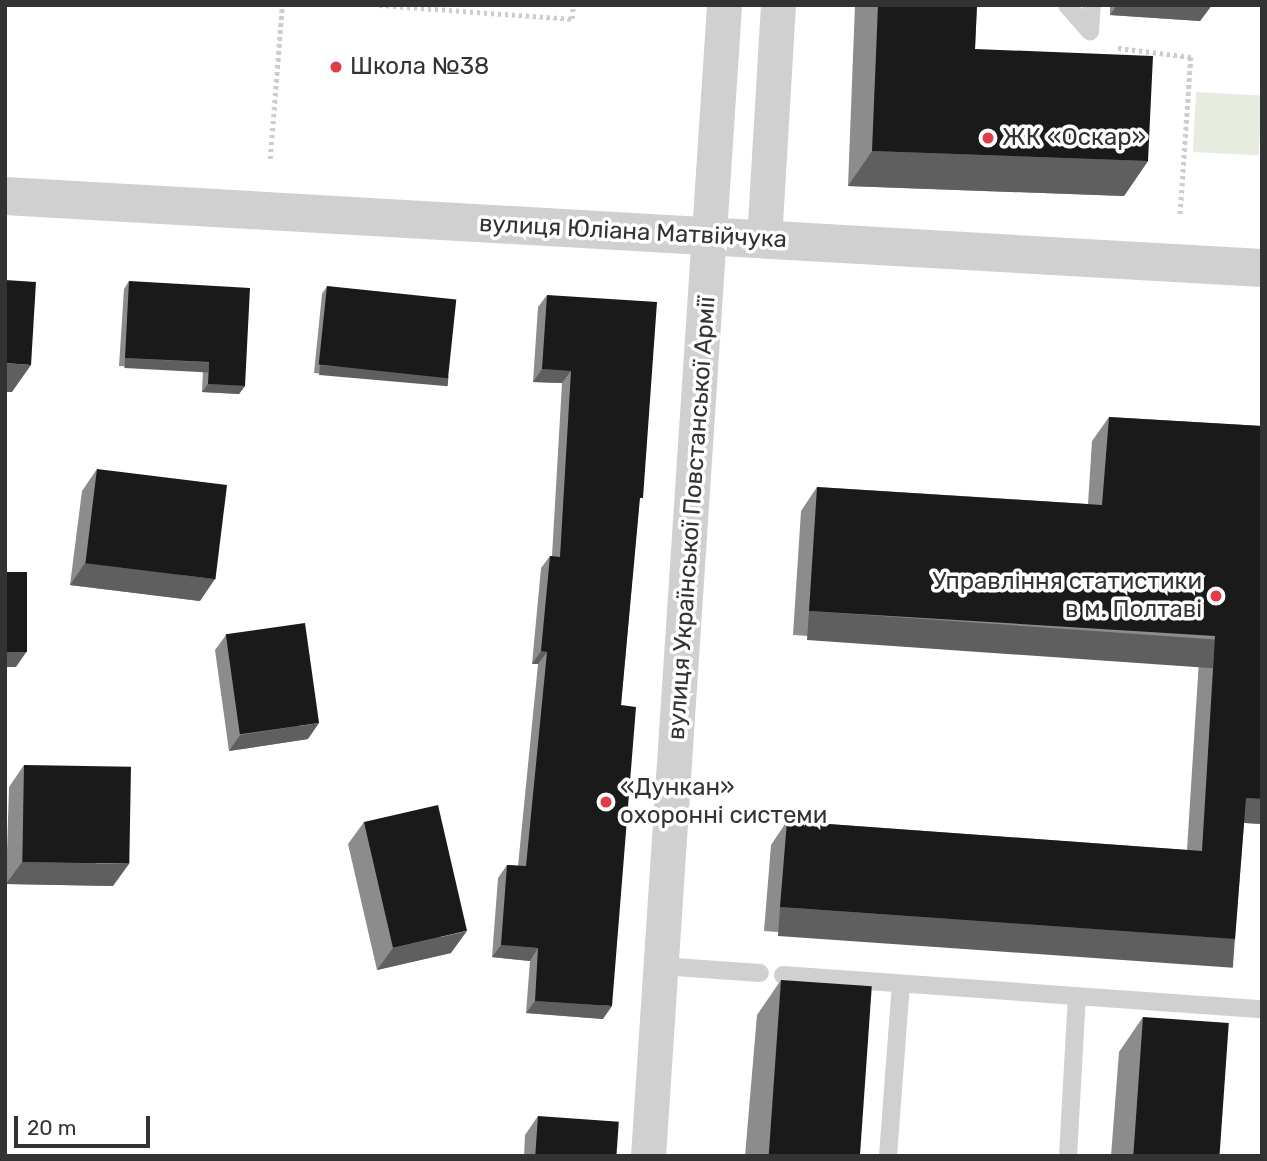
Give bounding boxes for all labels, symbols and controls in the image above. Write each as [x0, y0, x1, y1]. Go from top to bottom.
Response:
place label: Школа №38 [350, 53, 489, 81]
marker: Школа №38 [328, 59, 344, 75]
place label: ЖК «Оскар» [1002, 124, 1146, 152]
marker: ЖК «Оскар» [980, 130, 996, 146]
street label: вулиця Юліана Матвійчука [478, 210, 788, 254]
street label: вулиця Української Повстанської Армії [662, 295, 722, 741]
place label: Управління статистики в м. Полтаві [932, 568, 1202, 624]
marker: Управління статистики в м. Полтаві [1208, 588, 1224, 604]
place label: «Дункан» охоронні системи [620, 774, 827, 830]
marker: «Дункан» охоронні системи [598, 794, 614, 810]
scale bar [18, 1102, 154, 1146]
text: 20 m [27, 1115, 76, 1140]

